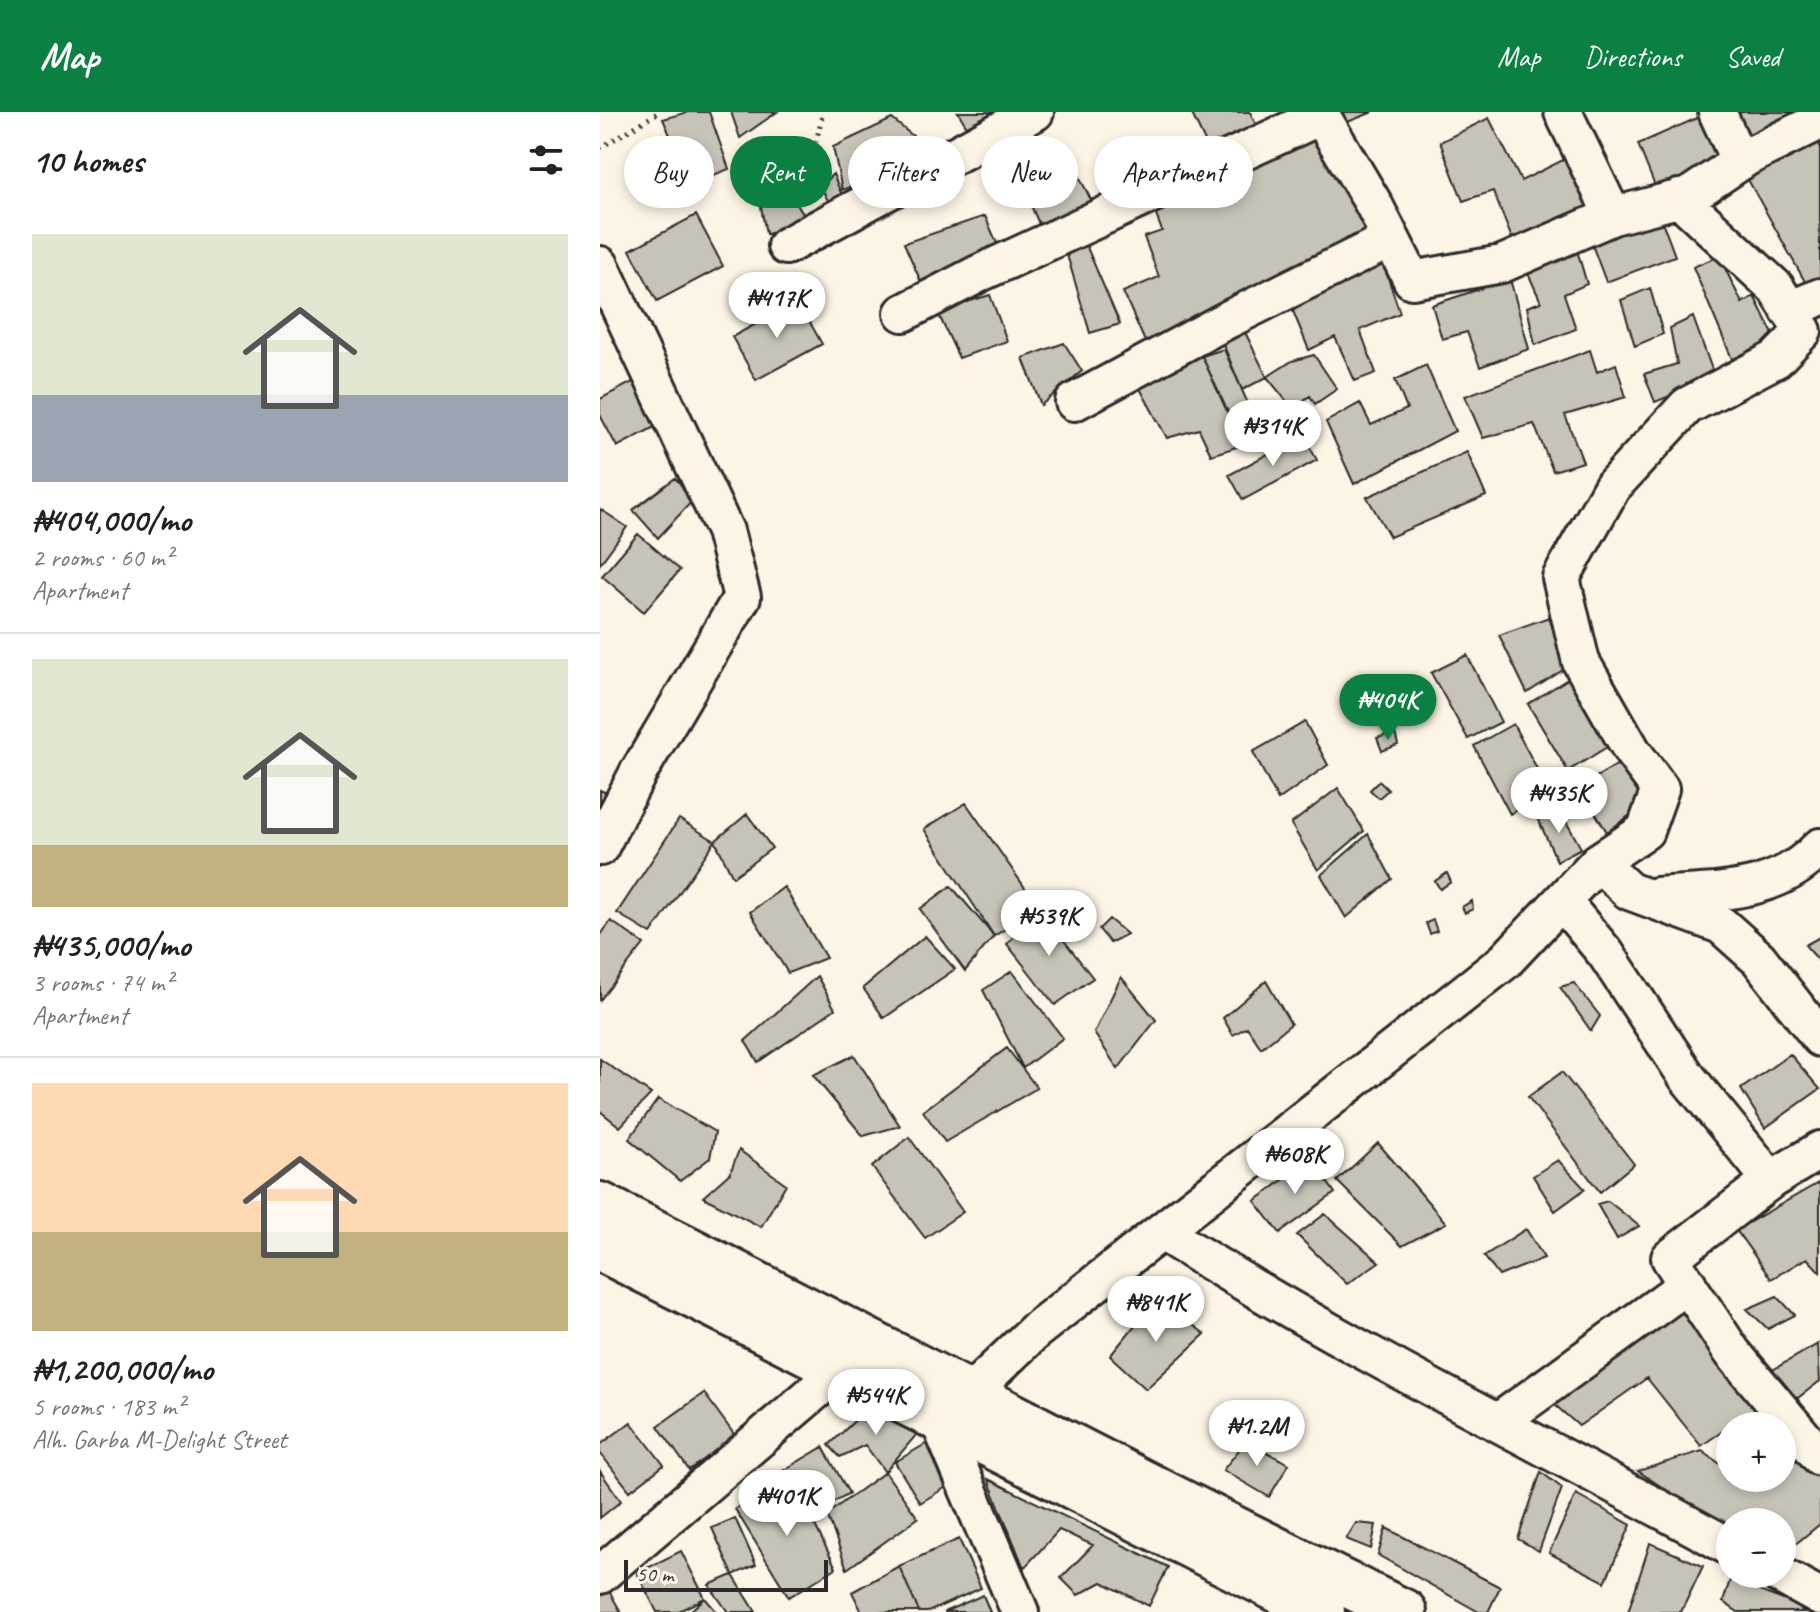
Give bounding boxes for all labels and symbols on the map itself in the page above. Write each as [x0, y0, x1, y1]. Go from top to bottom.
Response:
pin: ₦417K [721, 272, 833, 340]
pin: ₦314K [1217, 400, 1329, 468]
pin: ₦404K [1332, 674, 1444, 742]
pin: ₦435K [1503, 767, 1615, 835]
pin: ₦539K [993, 890, 1105, 958]
pin: ₦608K [1239, 1128, 1351, 1196]
pin: ₦841K [1100, 1276, 1212, 1344]
pin: ₦544K [820, 1369, 932, 1437]
pin: ₦1.2M [1201, 1400, 1313, 1468]
pin: ₦401K [731, 1470, 843, 1538]
scale bar [624, 1556, 828, 1592]

